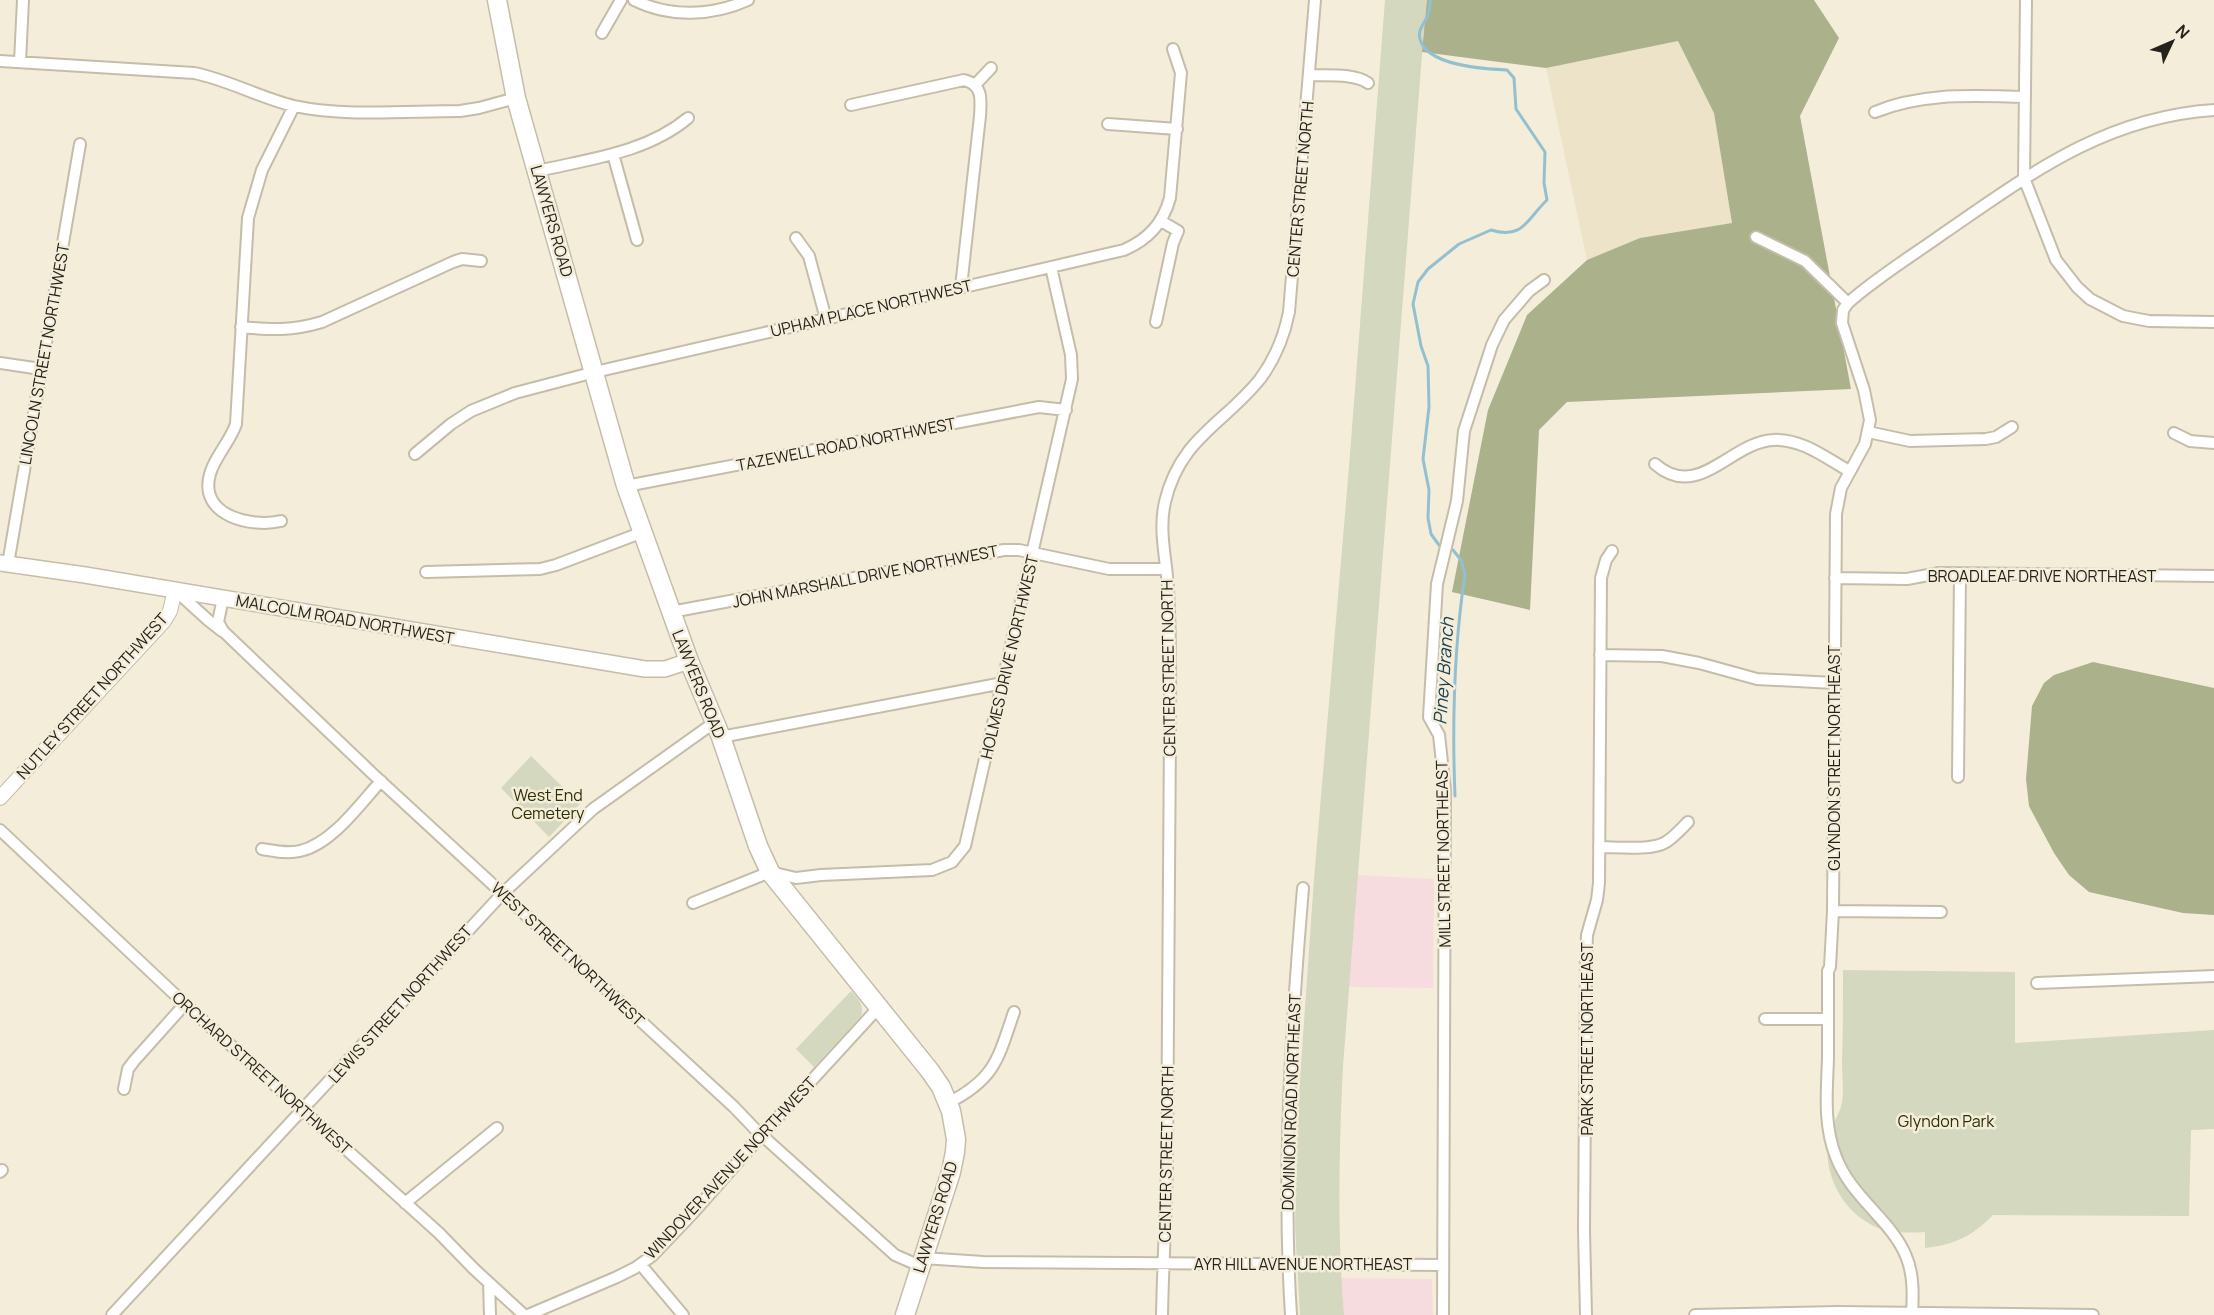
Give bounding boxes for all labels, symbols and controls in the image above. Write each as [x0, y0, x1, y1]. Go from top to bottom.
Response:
north arrow [2142, 12, 2202, 72]
text: N [2171, 20, 2195, 43]
street label: CENTER STREET NORTH [1281, 100, 1319, 278]
street label: LAWYERS ROAD [526, 162, 579, 280]
street label: LINCOLN STREET NORTHWEST [14, 241, 74, 466]
street label: UPHAM PLACE NORTHWEST [768, 274, 974, 342]
street label: TAZEWELL ROAD NORTHWEST [735, 412, 958, 476]
street label: JOHN MARSHALL DRIVE NORTHWEST [730, 539, 1000, 613]
street label: HOLMES DRIVE NORTHWEST [975, 552, 1043, 761]
street label: BROADLEAF DRIVE NORTHEAST [1928, 565, 2157, 587]
street label: CENTER STREET NORTH [1155, 580, 1181, 756]
street label: MALCOLM ROAD NORTHWEST [234, 589, 456, 649]
street label: NUTLEY STREET NORTHWEST [11, 608, 173, 784]
water label: Piney Branch [1427, 615, 1459, 725]
street label: LAWYERS ROAD [667, 626, 731, 742]
street label: GLYNDON STREET NORTHEAST [1823, 645, 1845, 871]
street label: MILL STREET NORTHEAST [1430, 760, 1456, 948]
park label: West End Cemetery [512, 784, 585, 824]
street label: WEST STREET NORTHWEST [487, 877, 650, 1031]
street label: LEWIS STREET NORTHWEST [323, 920, 477, 1088]
street label: PARK STREET NORTHEAST [1576, 942, 1598, 1135]
street label: ORCHARD STREET NORTHWEST [168, 986, 357, 1160]
street label: DOMINION ROAD NORTHEAST [1276, 993, 1306, 1211]
street label: CENTER STREET NORTH [1153, 1066, 1179, 1242]
street label: WINDOVER AVENUE NORTHWEST [639, 1072, 821, 1264]
park label: Glyndon Park [1898, 1110, 1995, 1132]
street label: LAWYERS ROAD [908, 1158, 962, 1275]
street label: AYR HILL AVENUE NORTHEAST [1194, 1253, 1413, 1275]

